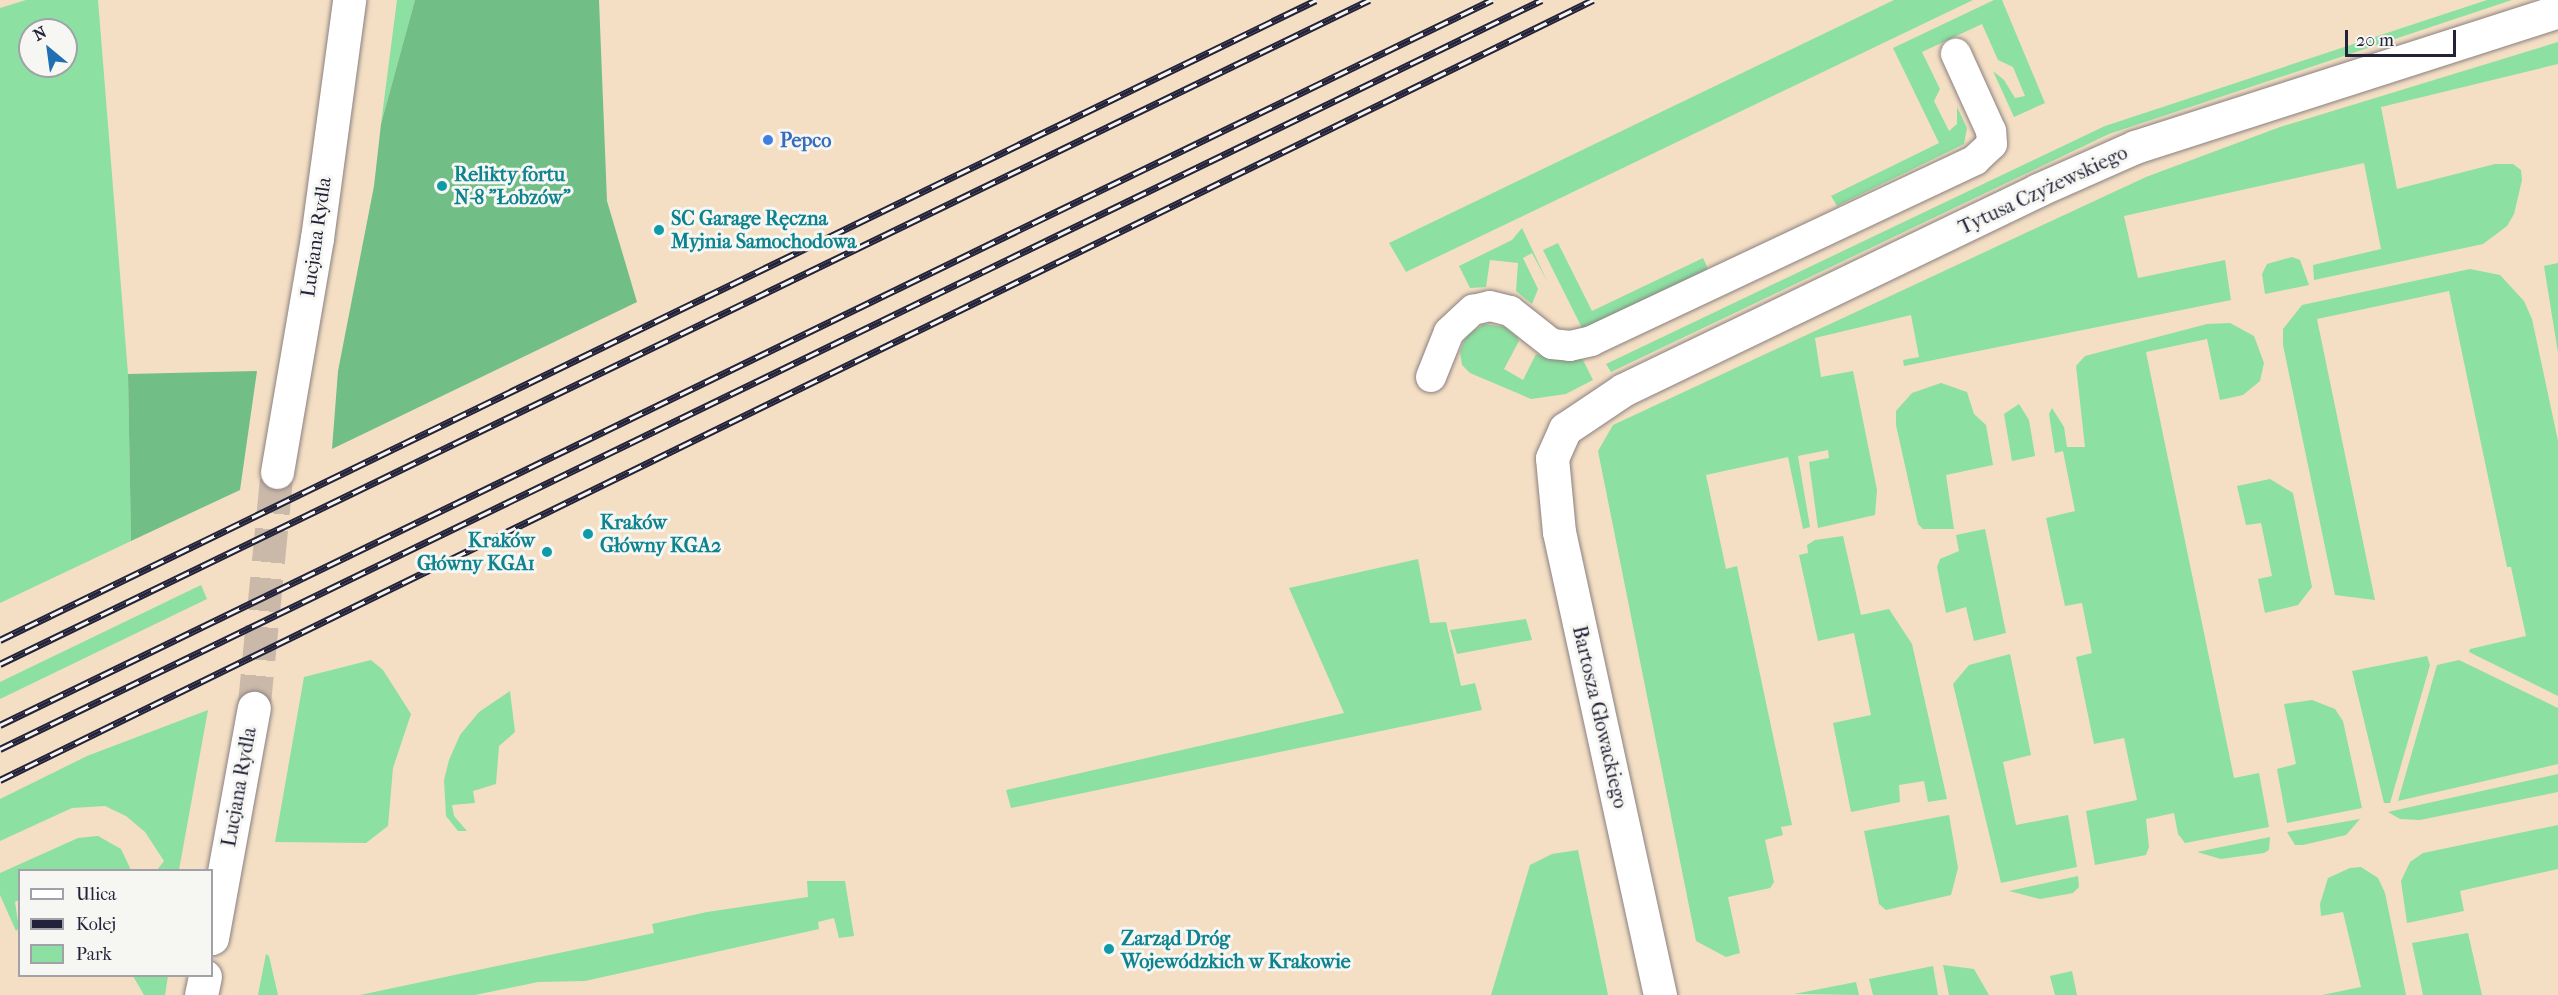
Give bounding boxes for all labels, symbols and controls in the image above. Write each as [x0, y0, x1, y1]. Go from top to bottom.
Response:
north arrow [18, 18, 78, 78]
scale bar [2348, 18, 2459, 56]
text: N [30, 22, 50, 45]
text: 20 m [2356, 30, 2394, 51]
place label: Pepco [780, 128, 831, 152]
marker: Pepco [761, 133, 775, 147]
street label: Tytusa Czyżewskiego [1955, 140, 2131, 240]
place label: Relikty fortu N-8 "Łobzów" [454, 162, 571, 209]
street label: Lucjana Rydla [296, 175, 336, 299]
marker: Relikty fortu N-8 "Łobzów" [435, 179, 449, 193]
place label: SC Garage Ręczna Myjnia Samochodowa [671, 207, 857, 254]
marker: SC Garage Ręczna Myjnia Samochodowa [652, 223, 666, 237]
place label: Kraków Główny KGA2 [600, 510, 721, 557]
marker: Kraków Główny KGA2 [581, 527, 595, 541]
place label: Kraków Główny KGA1 [417, 528, 535, 575]
marker: Kraków Główny KGA1 [540, 545, 554, 559]
street label: Bartosza Głowackiego [1567, 623, 1633, 811]
street label: Lucjana Rydla [217, 725, 261, 849]
legend [18, 869, 213, 977]
text: Ulica [76, 884, 116, 905]
text: Kolej [76, 914, 116, 935]
place label: Zarząd Dróg Wojewódzkich w Krakowie [1121, 926, 1351, 973]
marker: Zarząd Dróg Wojewódzkich w Krakowie [1102, 942, 1116, 956]
text: Park [76, 944, 112, 965]

